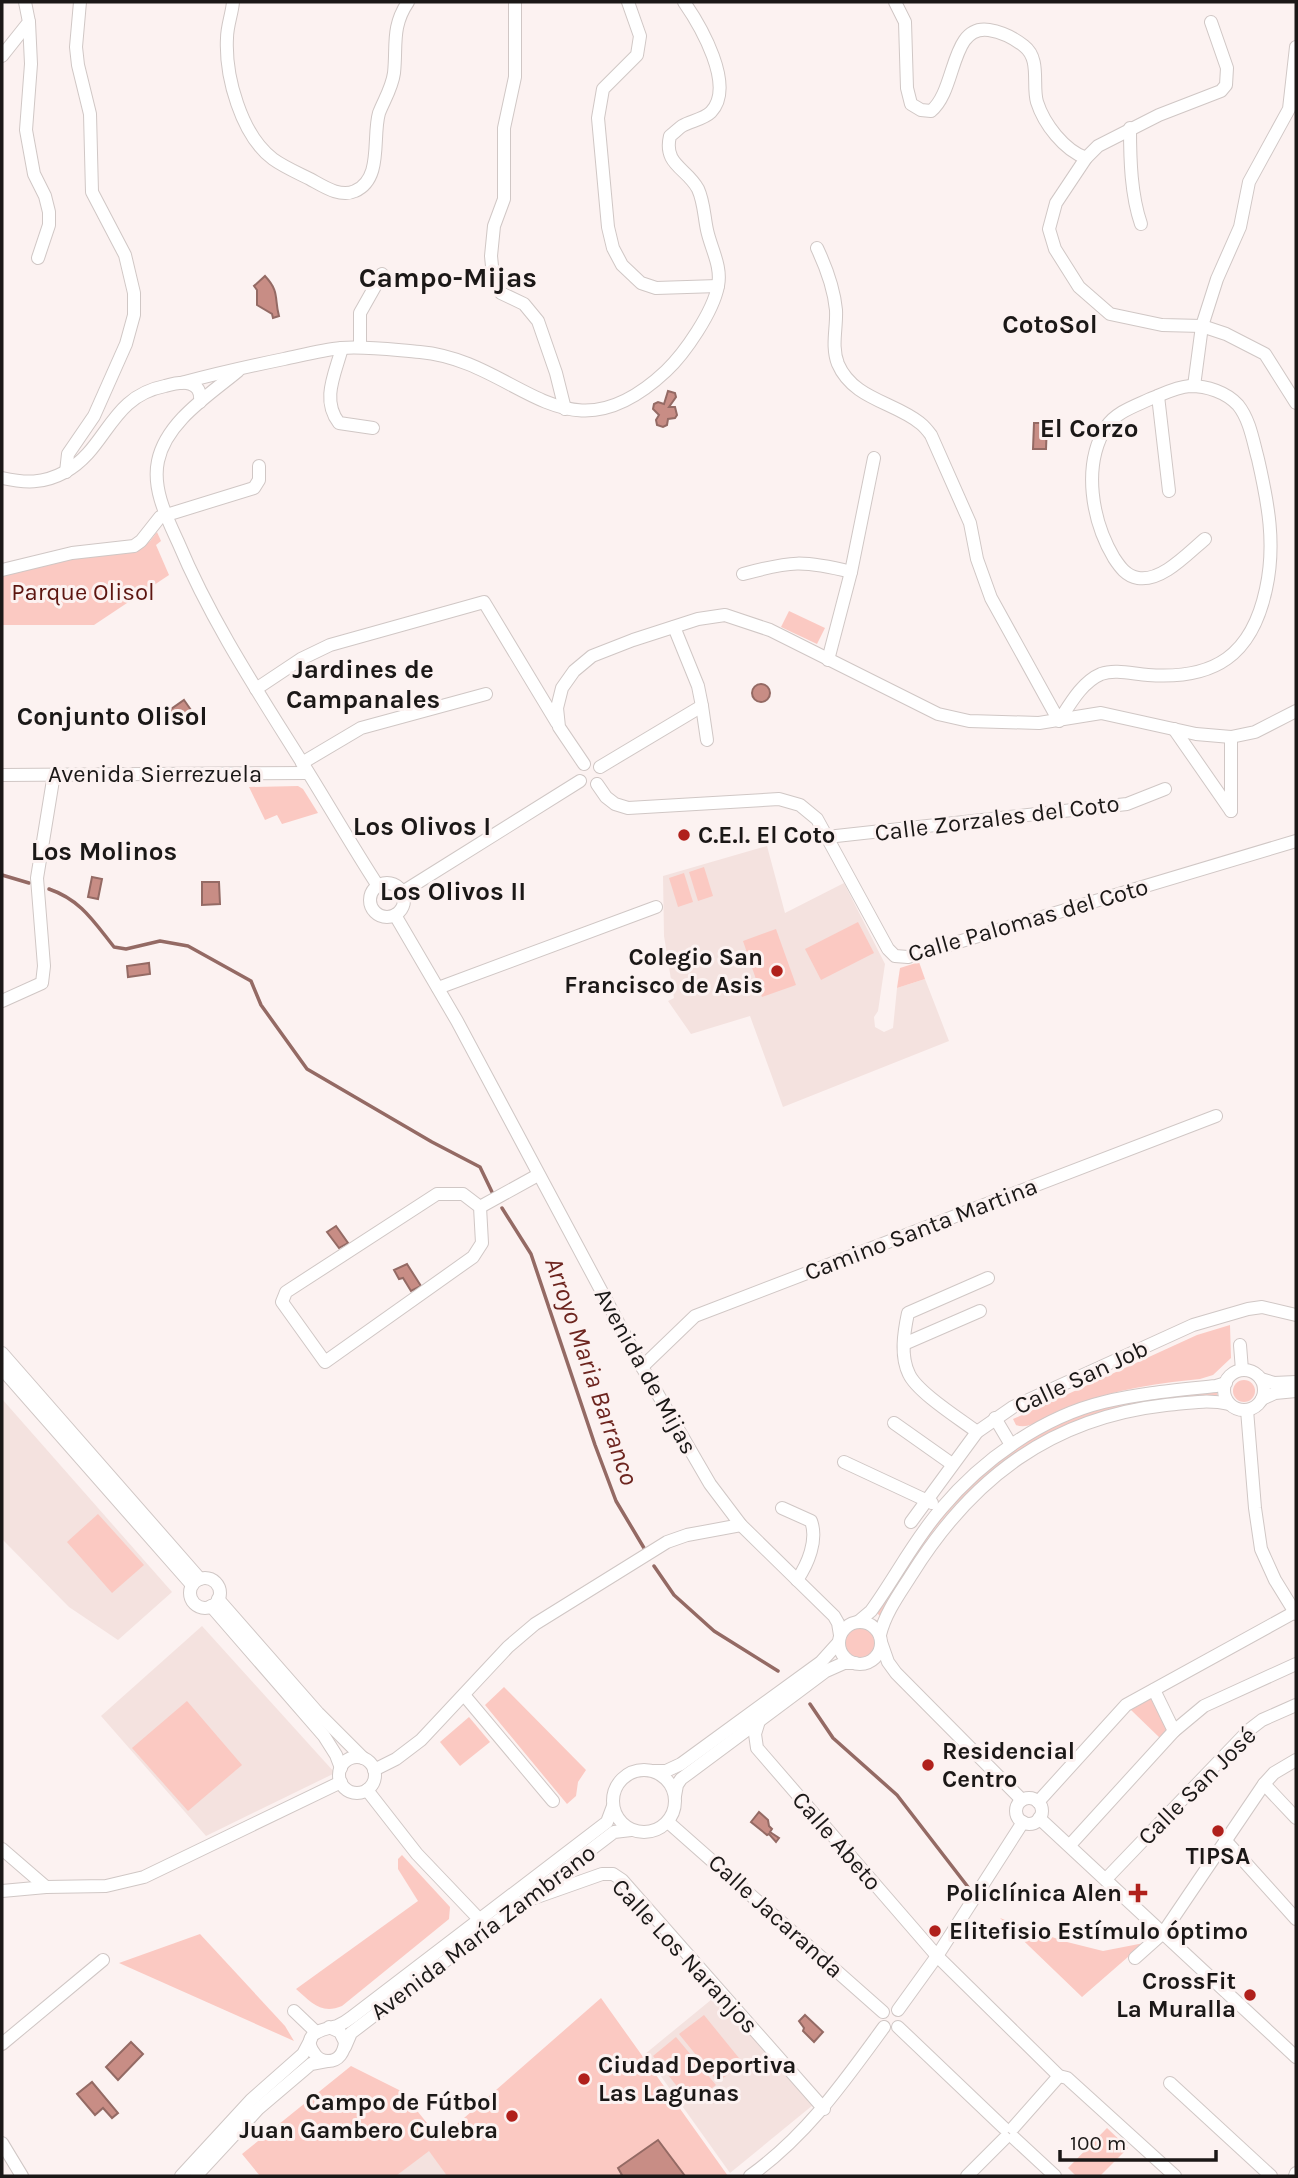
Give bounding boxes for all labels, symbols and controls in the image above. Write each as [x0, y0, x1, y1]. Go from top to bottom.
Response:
district label: Campo-Mijas [359, 261, 537, 294]
district label: CotoSol [1002, 309, 1098, 340]
district label: El Corzo [1040, 413, 1138, 444]
park label: Parque Olisol [11, 578, 155, 606]
district label: Jardines de Campanales [286, 654, 440, 715]
district label: Conjunto Olisol [17, 701, 207, 732]
street label: Avenida Sierrezuela [48, 760, 262, 788]
street label: Calle Zorzales del Coto [873, 789, 1121, 847]
district label: Los Olivos I [353, 811, 491, 842]
place label: C.E.I. El Coto [698, 821, 835, 849]
marker: C.E.I. El Coto [676, 827, 692, 843]
district label: Los Molinos [31, 836, 177, 867]
street label: Calle Palomas del Coto [905, 872, 1151, 968]
district label: Los Olivos II [380, 876, 526, 907]
place label: Colegio San Francisco de Asis [564, 943, 763, 999]
marker: Colegio San Francisco de Asis [769, 963, 785, 979]
street label: Camino Santa Martina [801, 1172, 1041, 1286]
water label: Arroyo Maria Barranco [538, 1253, 645, 1489]
street label: Avenida de Mijas [589, 1283, 703, 1459]
street label: Calle San Job [1010, 1334, 1152, 1420]
street label: Calle San José [1132, 1721, 1262, 1851]
place label: Residencial Centro [942, 1737, 1075, 1793]
marker: Residencial Centro [920, 1757, 936, 1773]
street label: Calle Abeto [786, 1786, 888, 1896]
marker: TIPSA [1210, 1823, 1226, 1839]
street label: Avenida María Zambrano [365, 1838, 601, 2026]
place label: TIPSA [1186, 1842, 1250, 1870]
street label: Calle Jacaranda [703, 1848, 849, 1984]
street label: Calle Los Naranjos [606, 1873, 764, 2039]
place label: Policlínica Alen [946, 1879, 1122, 1907]
marker: Policlínica Alen [1128, 1883, 1148, 1903]
place label: Elitefisio Estímulo óptimo [949, 1917, 1248, 1945]
marker: Elitefisio Estímulo óptimo [927, 1923, 943, 1939]
place label: CrossFit La Muralla [1116, 1967, 1236, 2023]
marker: CrossFit La Muralla [1242, 1987, 1258, 2003]
place label: Ciudad Deportiva Las Lagunas [598, 2051, 796, 2107]
marker: Ciudad Deportiva Las Lagunas [576, 2071, 592, 2087]
place label: Campo de Fútbol Juan Gambero Culebra [239, 2088, 498, 2144]
marker: Campo de Fútbol Juan Gambero Culebra [504, 2108, 520, 2124]
scale bar [1060, 2118, 1216, 2162]
text: 100 m [1070, 2131, 1127, 2155]

